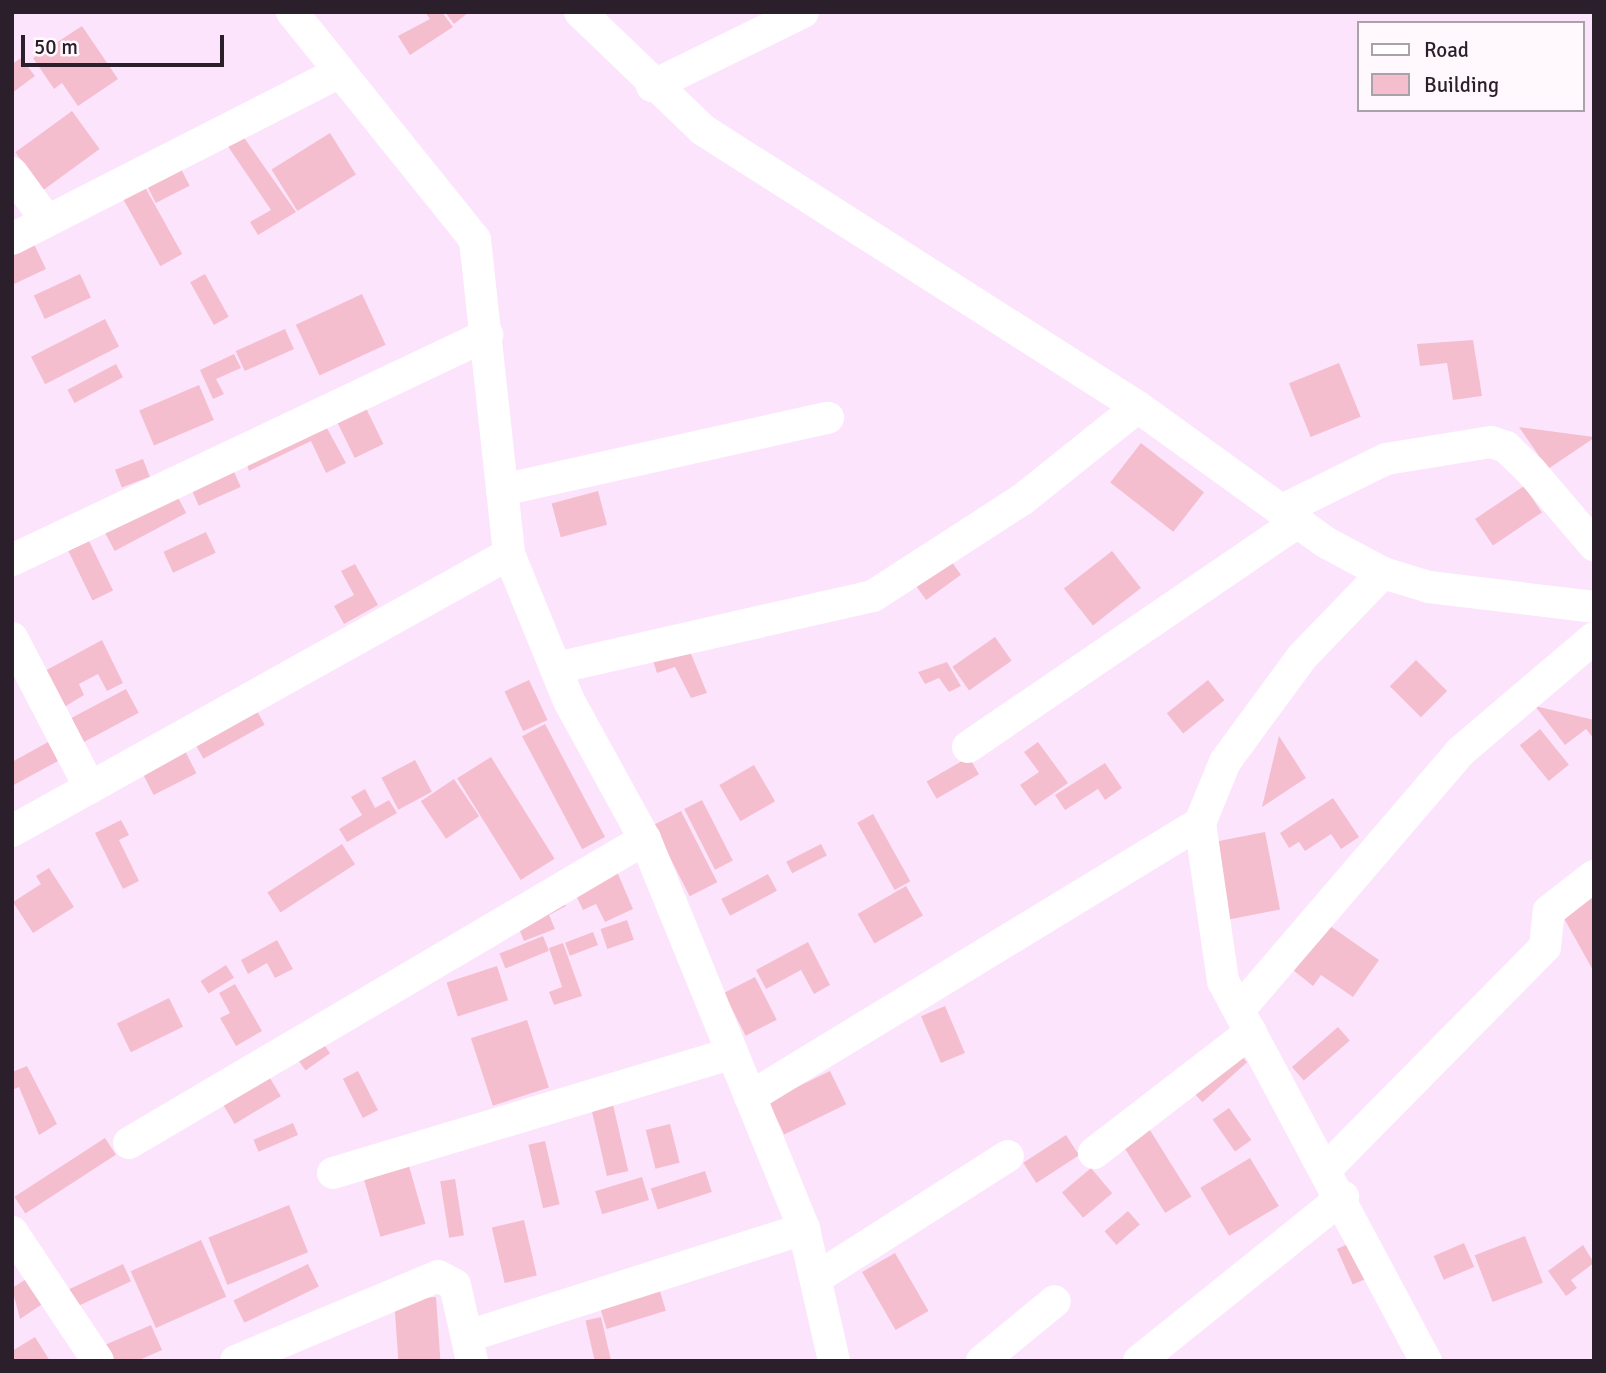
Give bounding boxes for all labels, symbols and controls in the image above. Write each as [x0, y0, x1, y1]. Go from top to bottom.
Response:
scale bar [24, 21, 228, 65]
legend [1358, 21, 1585, 112]
text: 50 m [34, 34, 78, 60]
text: Road [1424, 37, 1469, 63]
text: Building [1424, 72, 1499, 98]

